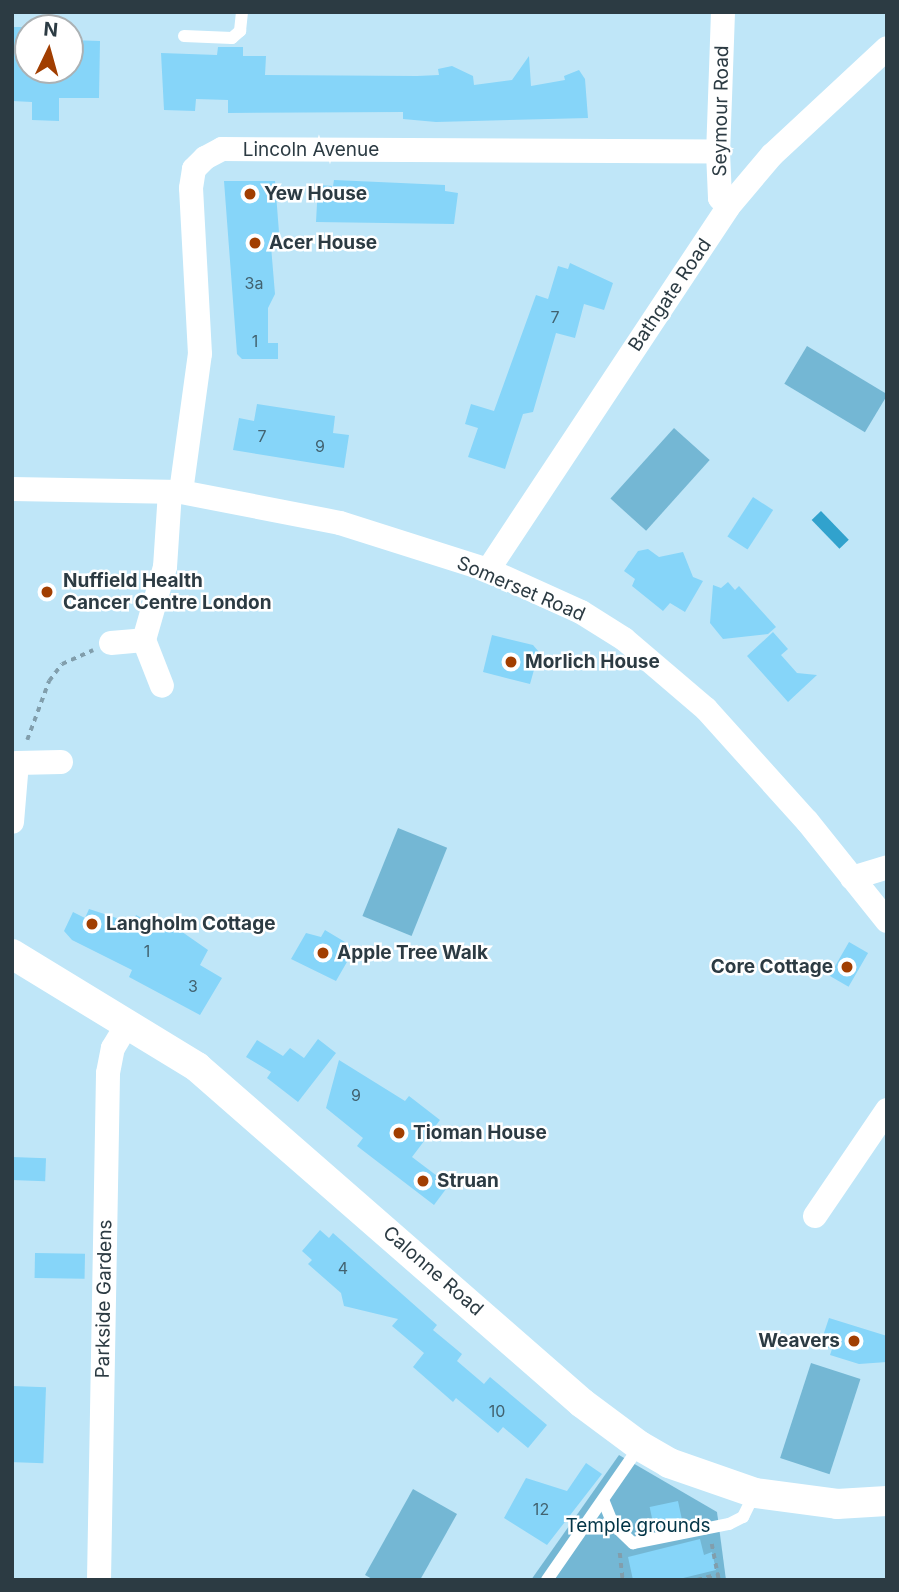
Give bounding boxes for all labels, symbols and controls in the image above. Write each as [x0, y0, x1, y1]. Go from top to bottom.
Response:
north arrow [14, 14, 84, 84]
text: N [42, 17, 59, 42]
street label: Seymour Road [708, 45, 734, 177]
street label: Lincoln Avenue [243, 139, 379, 161]
place label: Yew House [264, 183, 367, 205]
marker: Yew House [242, 186, 258, 202]
place label: Acer House [269, 232, 377, 254]
street label: Bathgate Road [624, 234, 716, 356]
marker: Acer House [247, 235, 263, 251]
house number: 3a [245, 273, 263, 293]
house number: 7 [550, 307, 560, 327]
house number: 1 [252, 331, 258, 351]
house number: 7 [257, 426, 267, 446]
house number: 9 [315, 436, 325, 456]
street label: Somerset Road [454, 552, 588, 626]
place label: Nuffield Health Cancer Centre London [63, 570, 272, 614]
marker: Nuffield Health Cancer Centre London [37, 582, 57, 602]
place label: Morlich House [525, 651, 660, 673]
marker: Morlich House [503, 654, 519, 670]
place label: Langholm Cottage [106, 913, 275, 935]
marker: Langholm Cottage [84, 916, 100, 932]
house number: 1 [144, 941, 150, 961]
place label: Apple Tree Walk [337, 942, 488, 964]
marker: Apple Tree Walk [315, 945, 331, 961]
place label: Core Cottage [711, 956, 833, 978]
marker: Core Cottage [839, 959, 855, 975]
house number: 3 [188, 976, 198, 996]
house number: 9 [351, 1085, 361, 1105]
place label: Tioman House [413, 1122, 547, 1144]
marker: Tioman House [391, 1125, 407, 1141]
place label: Struan [437, 1170, 499, 1192]
marker: Struan [415, 1173, 431, 1189]
street label: Parkside Gardens [91, 1219, 117, 1379]
street label: Calonne Road [378, 1221, 488, 1321]
house number: 4 [338, 1258, 348, 1278]
place label: Weavers [758, 1330, 840, 1352]
marker: Weavers [846, 1333, 862, 1349]
house number: 10 [489, 1401, 505, 1421]
house number: 12 [533, 1499, 549, 1519]
park label: Temple grounds [565, 1515, 711, 1537]

